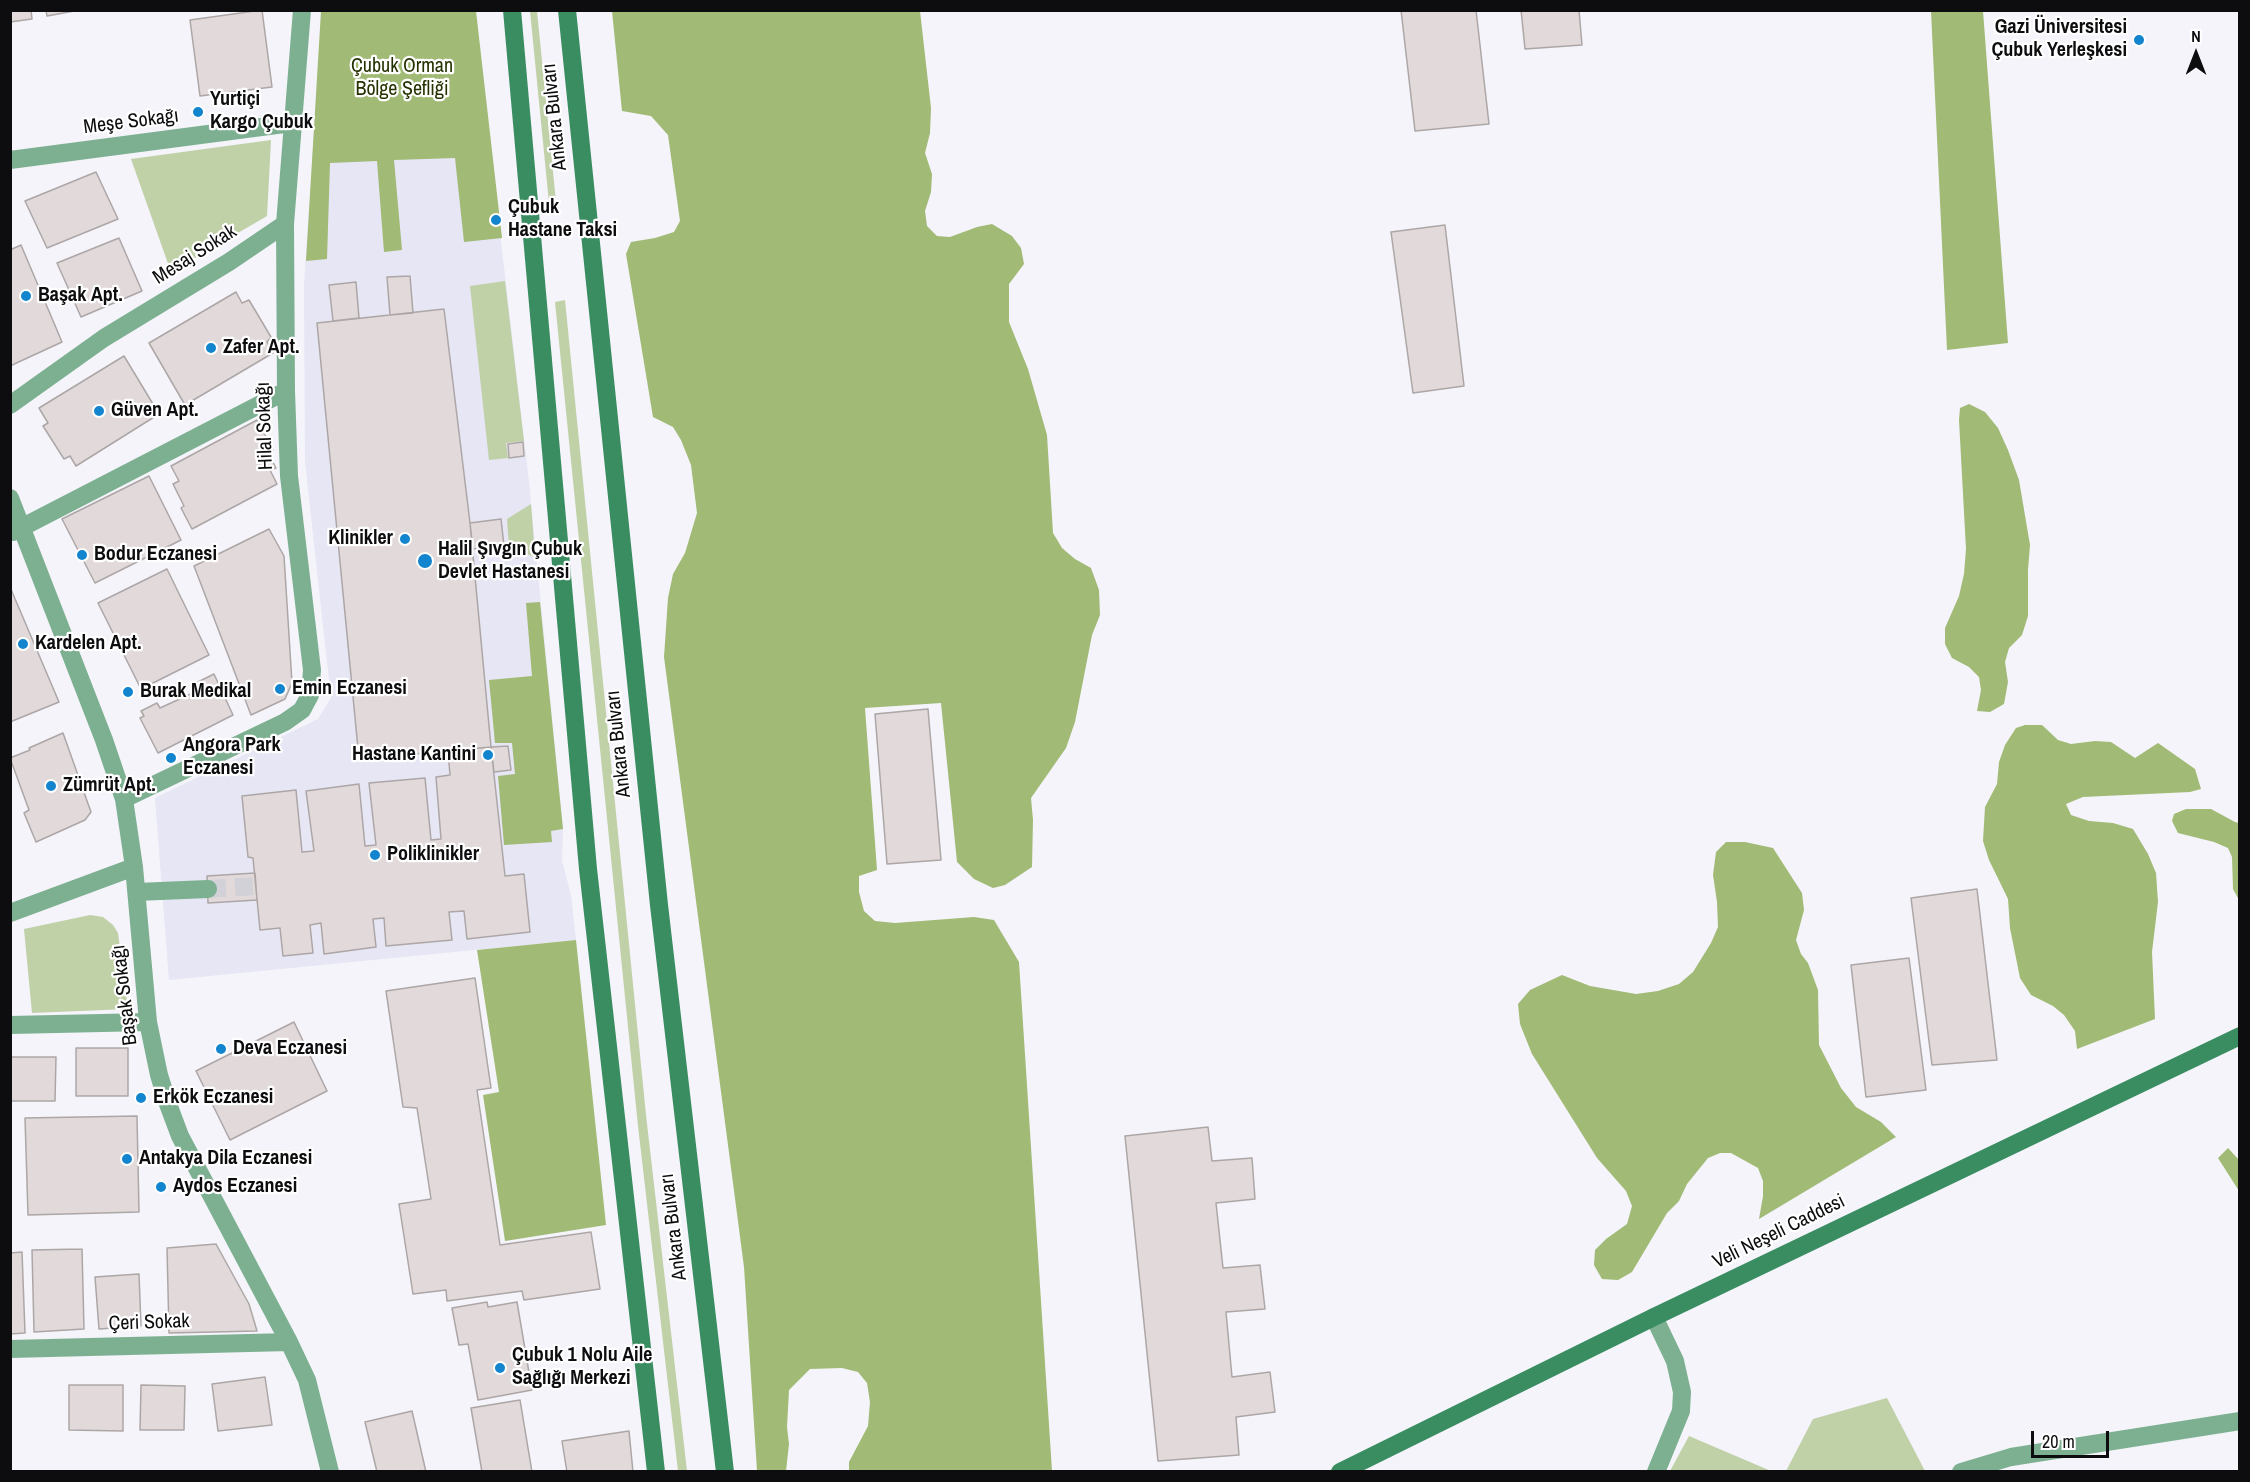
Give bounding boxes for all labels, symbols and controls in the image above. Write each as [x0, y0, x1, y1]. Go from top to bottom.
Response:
place label: Gazi Üniversitesi Çubuk Yerleşkesi [1991, 16, 2127, 63]
north arrow [2166, 24, 2226, 84]
text: N [2191, 25, 2201, 47]
marker: Gazi Üniversitesi Çubuk Yerleşkesi [2132, 33, 2146, 47]
park label: Çubuk Orman Bölge Şefliği [351, 55, 453, 102]
street label: Ankara Bulvarı [537, 62, 573, 172]
place label: Yurtiçi Kargo Çubuk [210, 88, 313, 135]
street label: Meşe Sokağı [82, 104, 180, 140]
marker: Yurtiçi Kargo Çubuk [191, 105, 205, 119]
place label: Çubuk Hastane Taksi [508, 196, 617, 243]
marker: Çubuk Hastane Taksi [489, 213, 503, 227]
street label: Mesaj Sokak [149, 220, 241, 290]
place label: Başak Apt. [38, 284, 123, 308]
marker: Başak Apt. [19, 289, 33, 303]
place label: Zafer Apt. [223, 336, 300, 360]
marker: Zafer Apt. [204, 341, 218, 355]
street label: Hilal Sokağı [251, 381, 279, 471]
place label: Güven Apt. [111, 399, 198, 423]
marker: Güven Apt. [92, 404, 106, 418]
place label: Klinikler [328, 527, 393, 551]
marker: Klinikler [398, 532, 412, 546]
place label: Halil Şıvgın Çubuk Devlet Hastanesi [438, 538, 582, 585]
place label: Bodur Eczanesi [94, 543, 217, 567]
marker: Bodur Eczanesi [75, 548, 89, 562]
marker: Halil Şıvgın Çubuk Devlet Hastanesi [416, 552, 434, 570]
place label: Kardelen Apt. [35, 632, 142, 656]
marker: Kardelen Apt. [16, 637, 30, 651]
place label: Emin Eczanesi [292, 677, 407, 701]
place label: Burak Medikal [140, 680, 251, 704]
marker: Emin Eczanesi [273, 682, 287, 696]
marker: Burak Medikal [121, 685, 135, 699]
street label: Ankara Bulvarı [601, 689, 637, 799]
place label: Angora Park Eczanesi [183, 734, 281, 781]
place label: Hastane Kantini [352, 743, 476, 767]
marker: Hastane Kantini [481, 748, 495, 762]
marker: Angora Park Eczanesi [164, 751, 178, 765]
place label: Zümrüt Apt. [63, 774, 156, 798]
marker: Zümrüt Apt. [44, 779, 58, 793]
place label: Poliklinikler [387, 843, 479, 867]
marker: Poliklinikler [368, 848, 382, 862]
street label: Başak Sokağı [107, 943, 143, 1047]
place label: Deva Eczanesi [233, 1037, 347, 1061]
marker: Deva Eczanesi [214, 1042, 228, 1056]
place label: Erkök Eczanesi [153, 1086, 273, 1110]
marker: Erkök Eczanesi [134, 1091, 148, 1105]
place label: Antakya Dila Eczanesi [139, 1147, 312, 1171]
marker: Antakya Dila Eczanesi [120, 1152, 134, 1166]
street label: Ankara Bulvarı [656, 1172, 692, 1282]
place label: Aydos Eczanesi [173, 1175, 297, 1199]
marker: Aydos Eczanesi [154, 1180, 168, 1194]
street label: Veli Neşeli Caddesi [1709, 1190, 1849, 1274]
street label: Çeri Sokak [108, 1310, 190, 1336]
place label: Çubuk 1 Nolu Aile Sağlığı Merkezi [512, 1344, 652, 1391]
marker: Çubuk 1 Nolu Aile Sağlığı Merkezi [493, 1361, 507, 1375]
scale bar [2034, 1419, 2112, 1457]
text: 20 m [2042, 1429, 2075, 1454]

